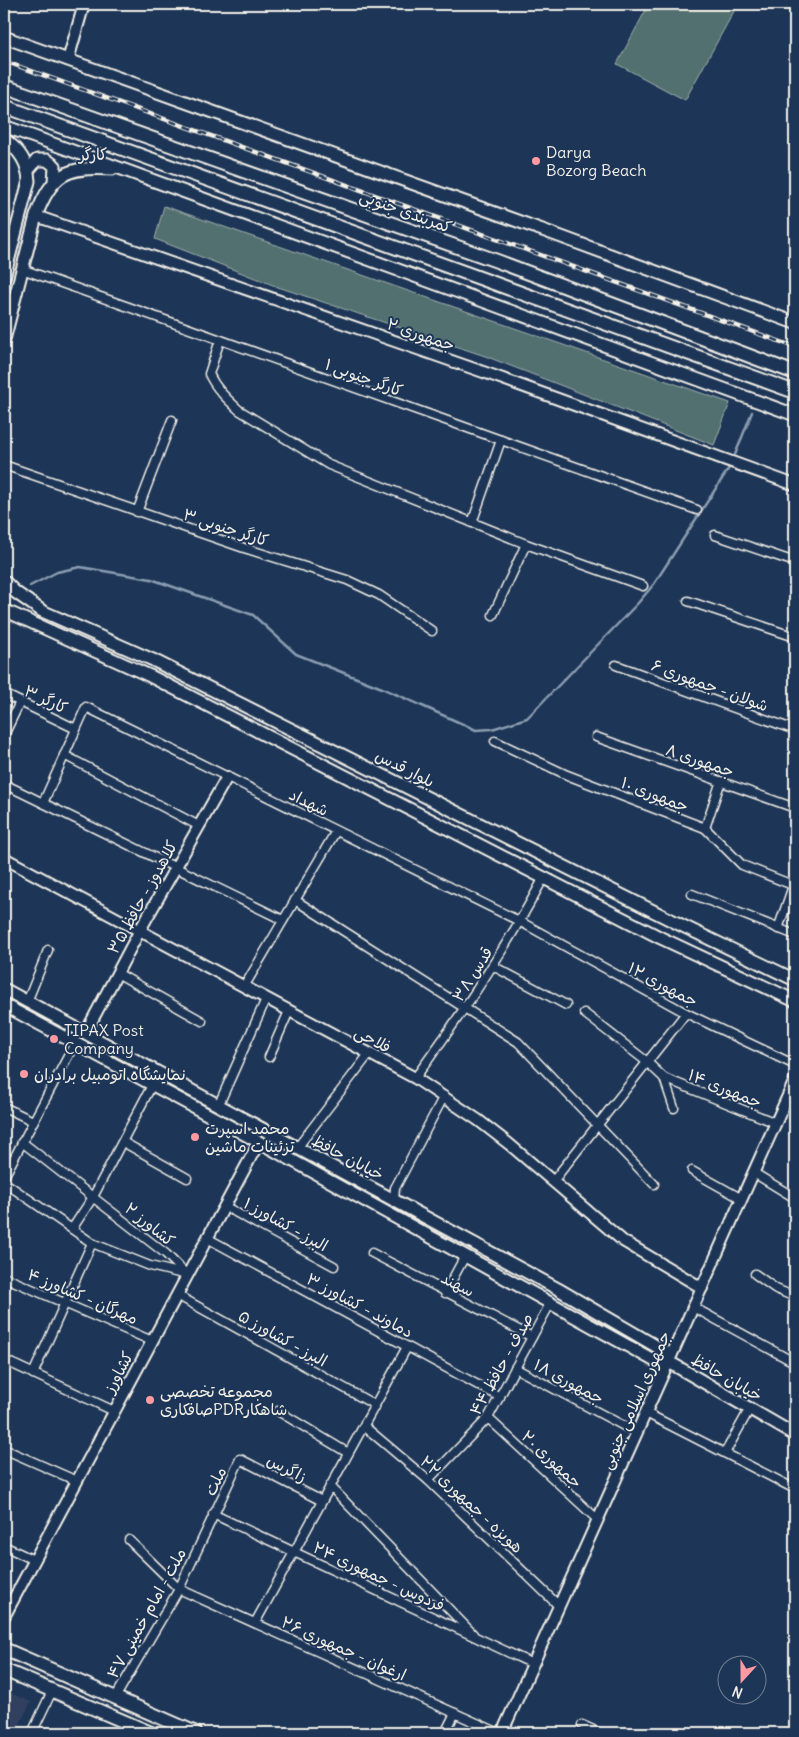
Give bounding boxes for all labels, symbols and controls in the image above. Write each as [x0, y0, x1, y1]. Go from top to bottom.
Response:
place label: Darya Bozorg Beach [546, 142, 646, 180]
street label: کارگر [76, 144, 108, 165]
marker: Darya Bozorg Beach [530, 155, 542, 167]
street label: کمربندی جنوبی [357, 185, 455, 238]
street label: جمهوری ۲ [384, 313, 458, 356]
street label: کارگر جنوبی ۱ [322, 354, 406, 401]
street label: کارگر جنوبی ۳ [181, 504, 271, 551]
street label: شولان - جمهوری ۶ [648, 655, 771, 716]
street label: کارگر ۳ [21, 680, 71, 718]
street label: جمهوری ۸ [663, 739, 737, 782]
street label: بلوار قدس [372, 745, 438, 792]
street label: جمهوری ۱۰ [618, 772, 692, 817]
street label: شهداد [286, 784, 332, 820]
street label: کلاهدوز - حافظ ۳۵ [103, 837, 181, 957]
street label: قدس ۳۸ [447, 943, 497, 1005]
street label: جمهوری ۱۲ [624, 957, 701, 1012]
place label: TIPAX Post Company [64, 1020, 144, 1058]
street label: فلاحی [351, 1021, 395, 1058]
marker: TIPAX Post Company [48, 1033, 60, 1045]
place label: نمایشگاه اتومبیل برادران [34, 1064, 186, 1085]
street label: جمهوری ۱۴ [685, 1064, 765, 1113]
marker: نمایشگاه اتومبیل برادران [18, 1068, 30, 1080]
place label: محمد اسپرت تزئینات ماشین [205, 1118, 295, 1156]
street label: خیابان حافظ [309, 1130, 387, 1184]
marker: محمد اسپرت تزئینات ماشین [189, 1131, 201, 1143]
street label: البرز - کشاورز ۱ [240, 1193, 332, 1255]
street label: کشاورز ۲ [121, 1198, 179, 1250]
street label: مهرگان - کشاورز ۴ [25, 1264, 141, 1328]
street label: سهند [438, 1267, 478, 1301]
street label: دماوند - کشاورز ۳ [303, 1268, 417, 1342]
street label: البرز - کشاورز ۵ [235, 1305, 331, 1371]
street label: صدف - حافظ ۴۴ [465, 1310, 537, 1418]
street label: جمهوری اسلامی جنوبی [596, 1328, 675, 1473]
street label: کشاورز [98, 1348, 137, 1398]
street label: خیابان حافظ [688, 1349, 766, 1405]
street label: جمهوری ۱۸ [530, 1354, 608, 1409]
place label: مجموعه تخصصی صافکاریPDRشاهکار [160, 1381, 287, 1419]
marker: مجموعه تخصصی صافکاریPDRشاهکار [144, 1394, 156, 1406]
street label: جمهوری ۲۰ [517, 1426, 587, 1493]
street label: زاگرس [264, 1450, 310, 1486]
street label: هویزه - جمهوری ۲۲ [416, 1451, 528, 1558]
street label: ملت [200, 1463, 230, 1499]
street label: فردوس - جمهوری ۲۴ [310, 1537, 448, 1616]
street label: ملت - امام خمینی ۴۷ [102, 1544, 193, 1683]
street label: ارغوان - جمهوری ۲۶ [278, 1611, 410, 1685]
north arrow [716, 1654, 766, 1704]
text: N [730, 1682, 745, 1702]

